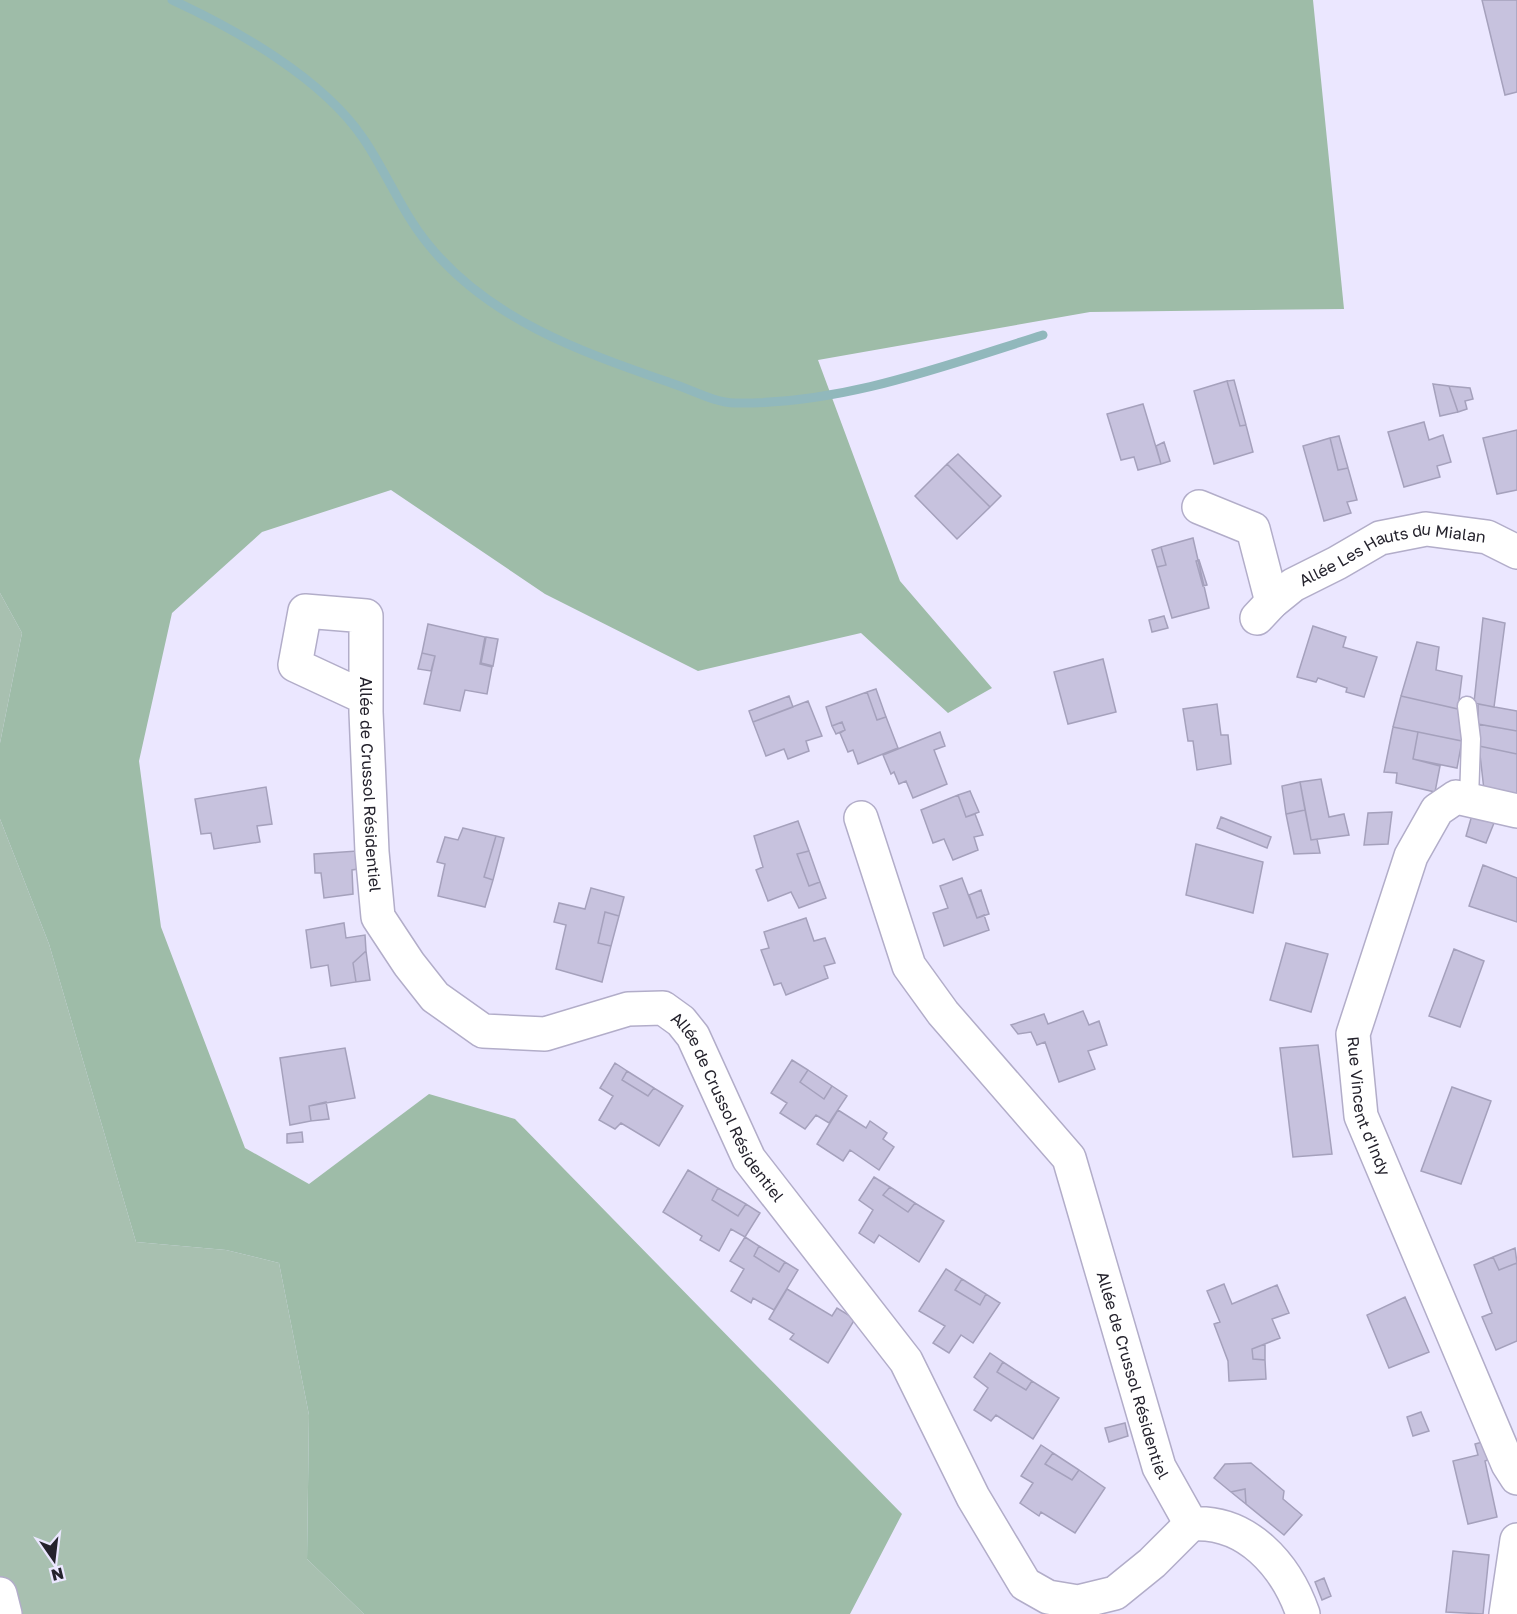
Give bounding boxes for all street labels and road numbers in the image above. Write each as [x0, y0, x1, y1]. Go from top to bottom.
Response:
street label: Allée Les Hauts du Mialan [1296, 519, 1487, 590]
street label: Allée de Crussol Résidentiel [356, 677, 386, 893]
street label: Allée de Crussol Résidentiel [667, 1007, 788, 1206]
street label: Rue Vincent d'Indy [1343, 1036, 1395, 1179]
street label: Allée de Crussol Résidentiel [1093, 1269, 1174, 1483]

